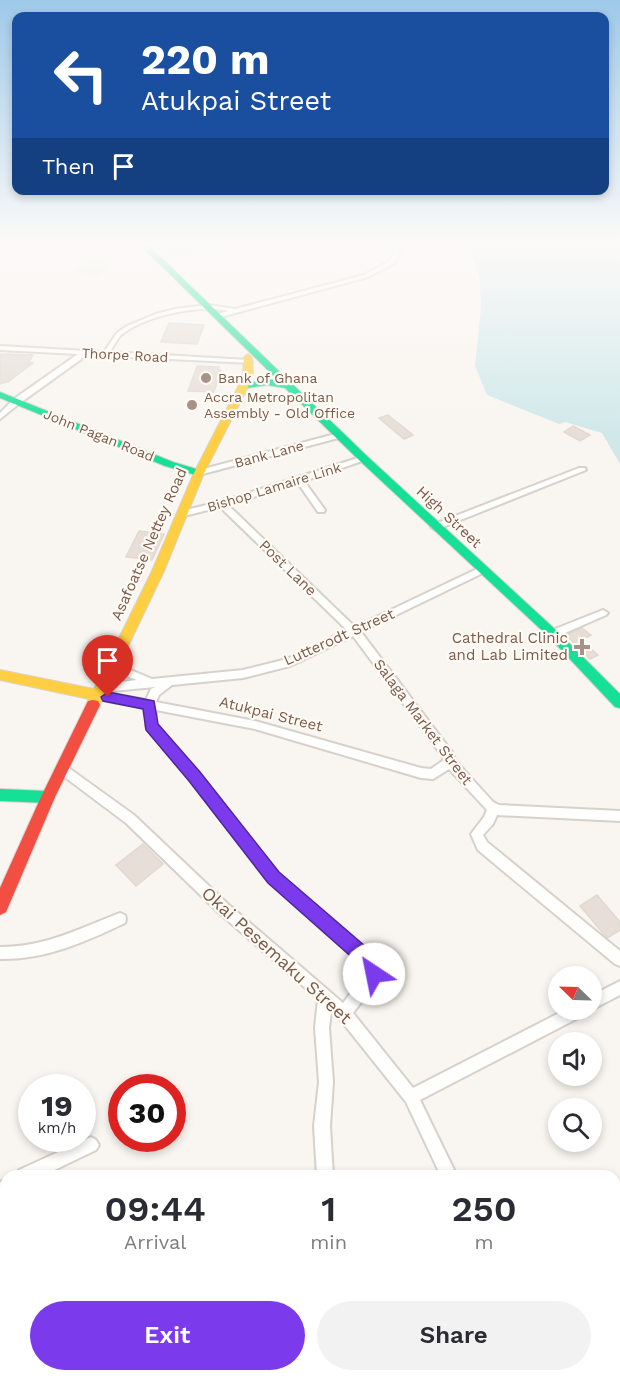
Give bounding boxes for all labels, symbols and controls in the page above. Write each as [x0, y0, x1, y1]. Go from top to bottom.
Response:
text: 220 m [141, 35, 270, 84]
icon: left [42, 36, 120, 114]
text: Atukpai Street [141, 85, 331, 117]
icon: arrive [107, 150, 140, 183]
text: Then [42, 154, 95, 179]
street label: Thorpe Road [81, 345, 169, 365]
place label: Bank of Ghana [218, 370, 318, 386]
marker: Bank of Ghana [199, 371, 213, 385]
place label: Accra Metropolitan Assembly - Old Office [204, 389, 355, 421]
marker: Accra Metropolitan Assembly - Old Office [185, 398, 199, 412]
street label: John Pagan Road [41, 406, 157, 464]
street label: Bank Lane [233, 437, 305, 471]
street label: Bishop Lamaire Link [205, 459, 343, 515]
street label: Asafoatse Nettey Road [107, 465, 191, 623]
street label: High Street [413, 482, 486, 552]
street label: Post Lane [256, 536, 320, 600]
street label: Lutterodt Street [281, 604, 398, 669]
place label: Cathedral Clinic and Lab Limited [448, 629, 568, 664]
pin [82, 635, 133, 697]
marker: Cathedral Clinic and Lab Limited [573, 638, 591, 656]
icon: arrive [91, 644, 124, 677]
street label: Salaga Market Street [370, 656, 477, 789]
street label: Atukpai Street [218, 692, 325, 736]
street label: Okai Pesemaku Street [198, 882, 357, 1028]
position arrow [342, 942, 406, 1006]
north arrow [548, 966, 602, 1020]
map controls [548, 966, 602, 1152]
button: sound [548, 1032, 602, 1086]
speed limit sign: 30 [108, 1074, 186, 1152]
text: 19 [41, 1088, 73, 1123]
button: search [548, 1098, 602, 1152]
text: km/h [38, 1119, 76, 1137]
text: 09:44 [104, 1188, 206, 1230]
text: 1 [321, 1188, 336, 1230]
text: 250 [451, 1188, 517, 1230]
text: Arrival [124, 1230, 186, 1254]
text: min [310, 1230, 347, 1254]
text: m [475, 1230, 494, 1254]
button: Exit [30, 1301, 305, 1370]
button: Share [317, 1301, 591, 1370]

